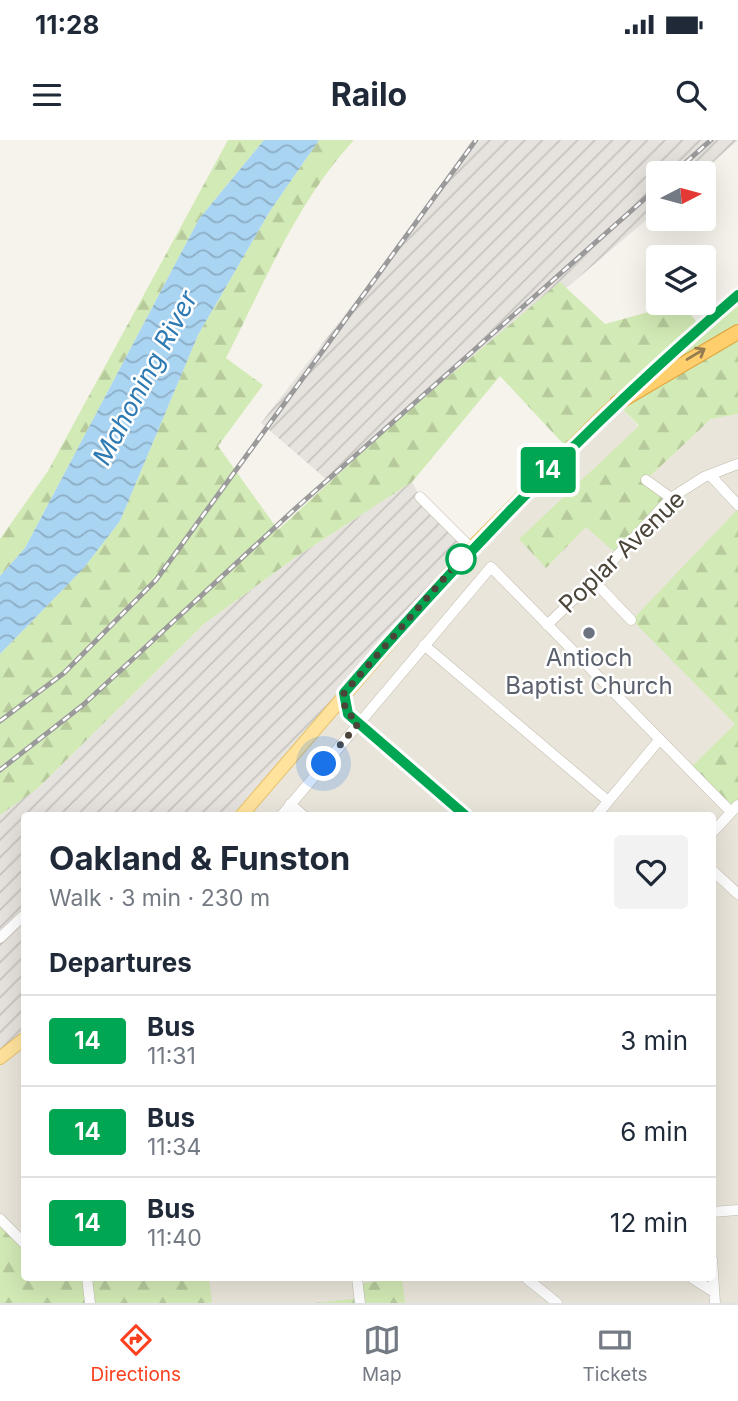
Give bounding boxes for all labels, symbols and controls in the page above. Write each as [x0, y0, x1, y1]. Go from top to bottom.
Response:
text: 11:28 [35, 9, 99, 40]
text: Railo [331, 75, 407, 114]
icon: menu [28, 76, 66, 114]
icon: search [672, 76, 710, 114]
north arrow [646, 161, 716, 231]
map controls [646, 161, 716, 315]
button: layers [646, 245, 716, 315]
water label: Mahoning River [86, 284, 204, 470]
one-way arrow [686, 347, 706, 361]
line badge: 14 [516, 447, 580, 493]
text: 14 [535, 455, 561, 484]
street label: Poplar Avenue [553, 484, 691, 619]
unlabelled marker [446, 544, 476, 574]
marker: Antioch Baptist Church [581, 625, 597, 641]
place label: Antioch Baptist Church [505, 643, 673, 700]
your location [306, 746, 341, 781]
button: heart [614, 835, 688, 909]
text: Oakland & Funston [49, 838, 350, 878]
text: Walk · 3 min · 230 m [49, 884, 270, 912]
text: Departures [49, 947, 192, 978]
text: Bus [147, 1011, 195, 1042]
text: 3 min [620, 1025, 688, 1056]
text: 14 [74, 1026, 101, 1055]
text: 11:31 [147, 1042, 196, 1070]
text: Bus [147, 1102, 195, 1133]
text: 6 min [620, 1116, 688, 1147]
text: 14 [74, 1117, 101, 1146]
text: 11:34 [147, 1133, 201, 1161]
text: Bus [147, 1193, 195, 1224]
text: 12 min [610, 1207, 688, 1238]
text: 14 [74, 1208, 101, 1237]
text: 11:40 [147, 1224, 202, 1252]
tab: Directions [91, 1321, 181, 1386]
tab: Map [362, 1321, 402, 1386]
tab: Tickets [583, 1321, 647, 1386]

